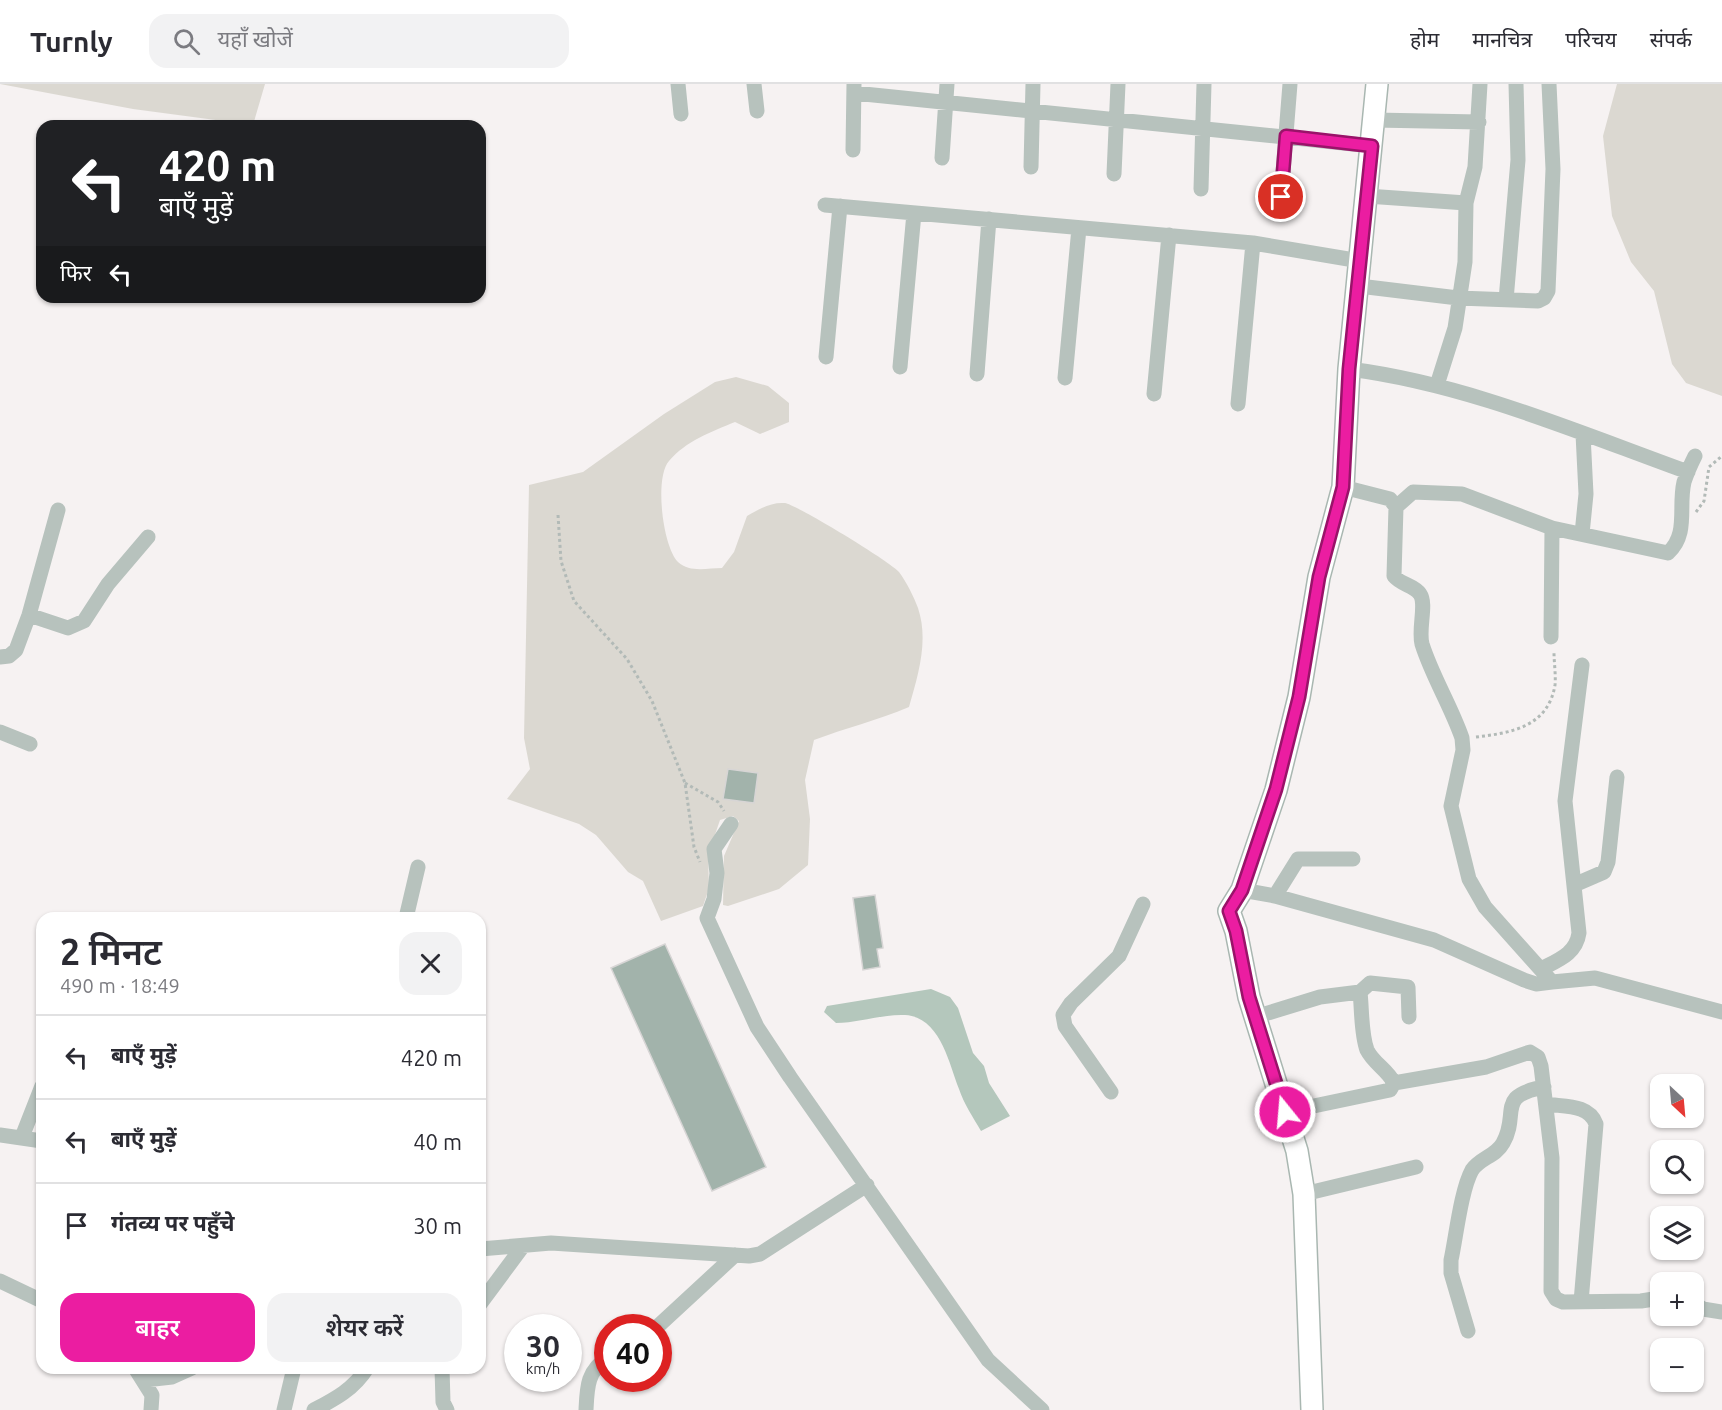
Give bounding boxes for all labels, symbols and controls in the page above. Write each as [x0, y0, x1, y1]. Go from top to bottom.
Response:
search box [149, 14, 569, 68]
icon: search [170, 25, 203, 58]
text: Turnly [30, 26, 113, 57]
text: यहाँ खोजें [218, 26, 293, 51]
text: होम [1410, 27, 1439, 51]
text: मानचित्र [1472, 27, 1532, 51]
text: परिचय [1565, 27, 1617, 51]
text: संपर्क [1650, 27, 1692, 51]
text: 420 m [159, 142, 276, 189]
icon: left [60, 144, 138, 222]
pin [1255, 171, 1306, 222]
icon: arrive [1264, 180, 1297, 213]
text: बाएँ मुड़ें [159, 191, 233, 221]
icon: left [104, 258, 137, 291]
text: फिर [60, 260, 92, 285]
text: 2 मिनट [60, 931, 162, 972]
button: close [399, 932, 462, 995]
text: 490 m · 18:49 [60, 974, 180, 997]
icon: left [60, 1041, 93, 1074]
text: बाएँ मुड़ें [111, 1042, 177, 1067]
text: 420 m [401, 1045, 462, 1070]
north arrow [1650, 1074, 1704, 1128]
map controls [1650, 1074, 1704, 1392]
position arrow [1253, 1080, 1317, 1144]
icon: left [60, 1125, 93, 1158]
text: बाएँ मुड़ें [111, 1126, 177, 1151]
text: 40 m [413, 1129, 462, 1154]
button: search [1650, 1140, 1704, 1194]
button: layers [1650, 1206, 1704, 1260]
icon: arrive [60, 1209, 93, 1242]
text: गंतव्य पर पहुँचे [111, 1210, 235, 1235]
text: 30 m [413, 1213, 462, 1238]
button: + [1650, 1272, 1704, 1326]
button: बाहर [60, 1293, 255, 1362]
button: शेयर करें [267, 1293, 462, 1362]
speed limit sign: 40 [594, 1314, 672, 1392]
text: 30 [526, 1329, 560, 1363]
button: − [1650, 1338, 1704, 1392]
text: km/h [526, 1360, 560, 1377]

